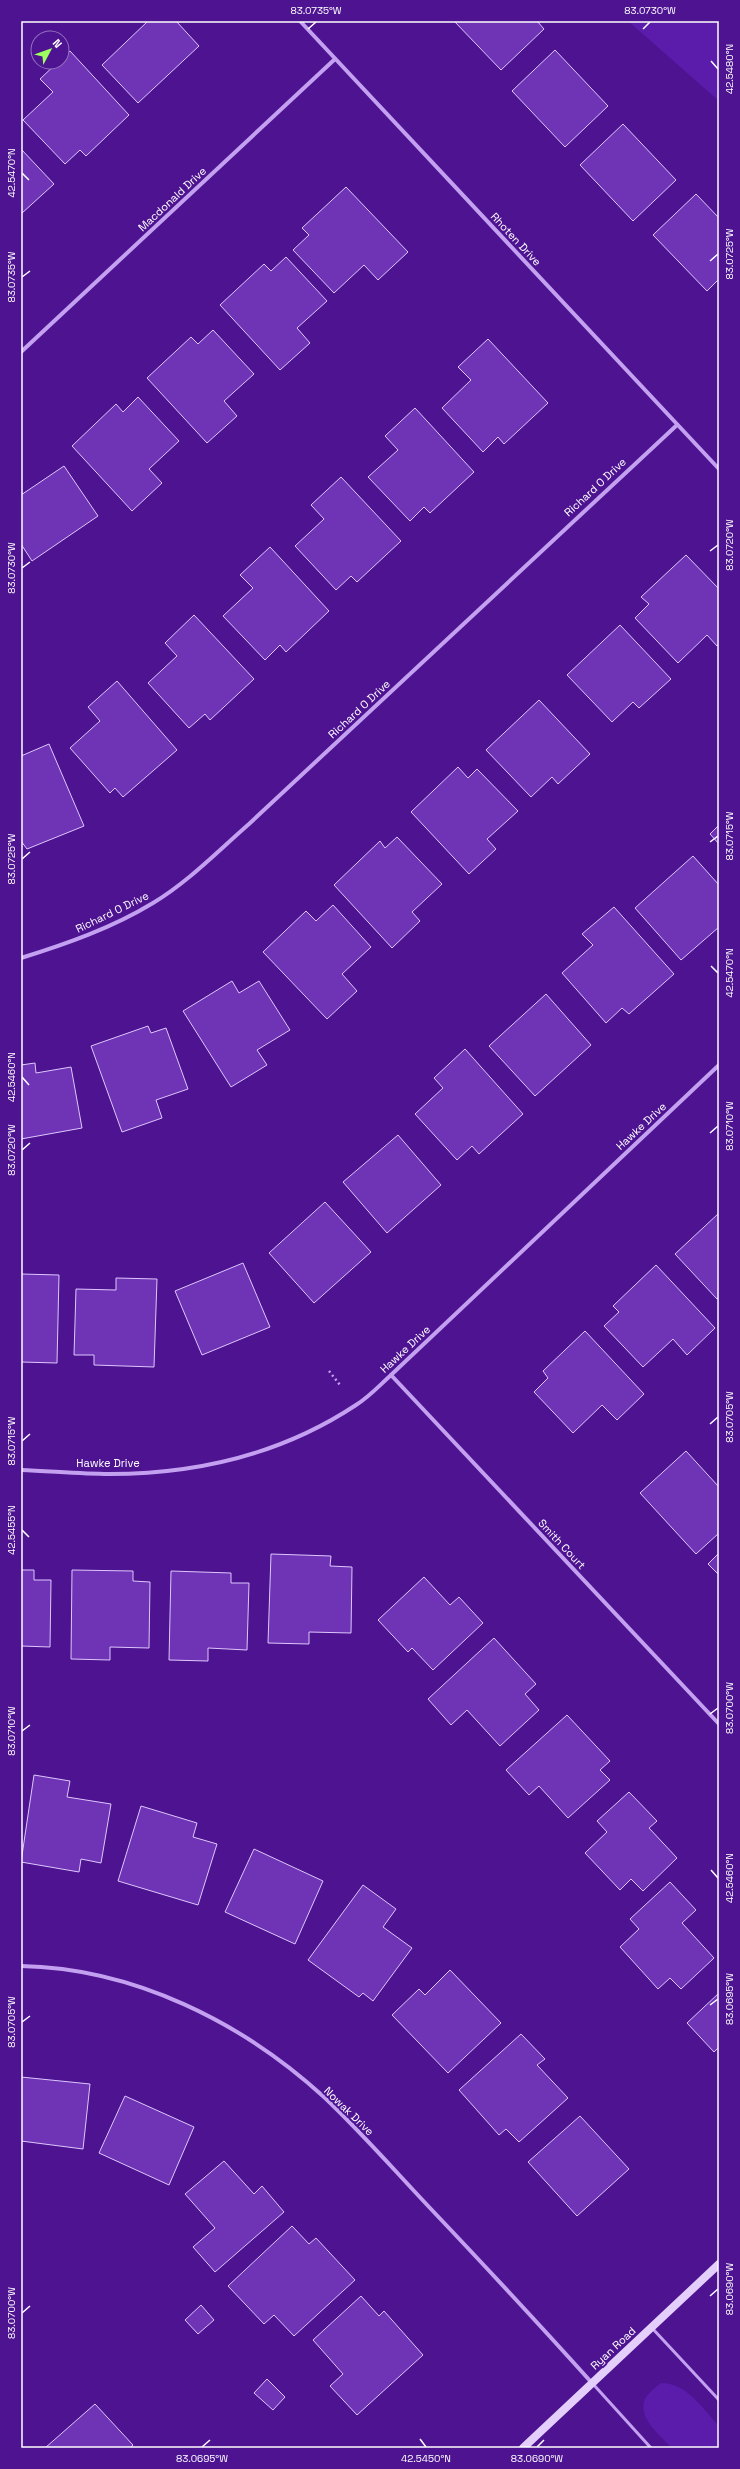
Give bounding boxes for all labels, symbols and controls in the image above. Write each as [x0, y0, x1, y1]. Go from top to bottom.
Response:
text: 83.0735°W [290, 4, 342, 17]
text: 83.0730°W [624, 4, 676, 17]
north arrow [30, 30, 70, 70]
text: N [50, 36, 65, 51]
text: 42.5480°N [723, 44, 736, 94]
text: 42.5470°N [5, 148, 18, 198]
street label: Macdonald Drive [135, 164, 209, 234]
street label: Rhoten Drive [488, 210, 544, 268]
text: 83.0725°W [723, 228, 736, 280]
text: 83.0735°W [5, 251, 18, 303]
street label: Richard O Drive [561, 455, 629, 519]
text: 83.0720°W [723, 519, 736, 571]
text: 83.0730°W [5, 542, 18, 594]
street label: Richard O Drive [325, 677, 393, 741]
text: 83.0715°W [723, 811, 736, 861]
text: 83.0725°W [5, 833, 18, 885]
street label: Richard O Drive [73, 888, 151, 936]
text: 42.5470°N [723, 948, 736, 998]
text: 42.5460°N [5, 1052, 18, 1102]
street label: Hawke Drive [613, 1099, 669, 1153]
text: 83.0710°W [723, 1101, 736, 1151]
text: 83.0720°W [5, 1124, 18, 1176]
street label: Hawke Drive [377, 1322, 433, 1376]
text: 83.0705°W [723, 1391, 736, 1443]
text: 83.0715°W [5, 1416, 18, 1466]
street label: Hawke Drive [76, 1456, 140, 1470]
text: 42.5455°N [5, 1505, 18, 1555]
street label: Smith Court [535, 1516, 589, 1572]
text: 83.0700°W [723, 1682, 736, 1734]
text: 83.0710°W [5, 1706, 18, 1756]
text: 42.5460°N [723, 1853, 736, 1903]
text: 83.0695°W [723, 1973, 736, 2025]
text: 83.0705°W [5, 1996, 18, 2048]
street label: Nowak Drive [321, 2084, 377, 2138]
text: 83.0690°W [723, 2263, 736, 2315]
text: 83.0700°W [5, 2287, 18, 2339]
street label: Ryan Road [588, 2324, 638, 2372]
text: 83.0695°W [176, 2452, 228, 2465]
text: 42.5450°N [401, 2452, 451, 2465]
text: 83.0690°W [511, 2452, 563, 2465]

